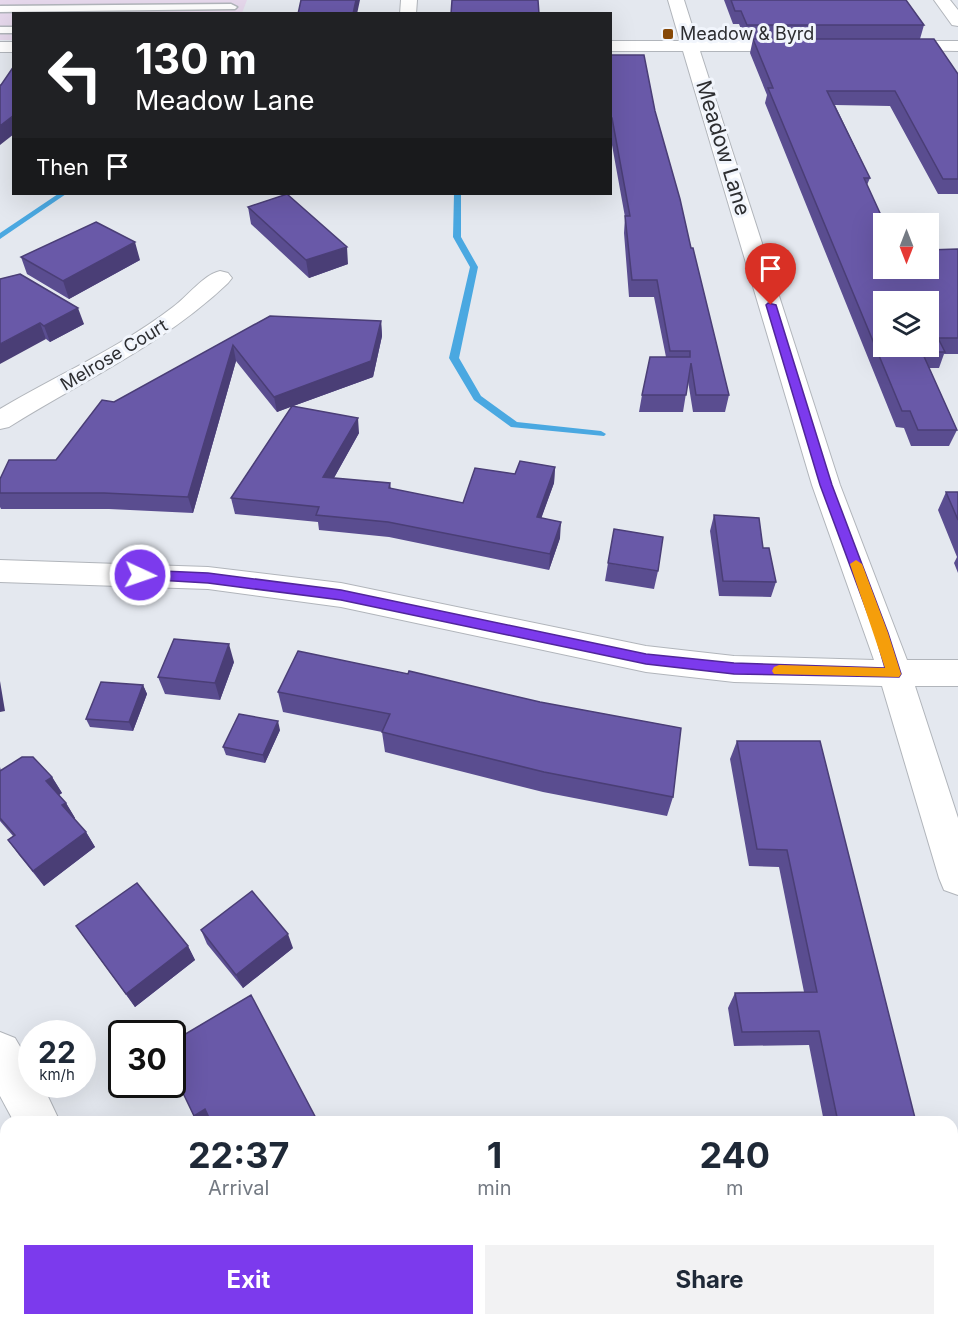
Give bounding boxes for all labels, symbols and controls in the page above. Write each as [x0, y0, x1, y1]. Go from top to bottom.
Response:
place label: Meadow & Byrd [680, 23, 814, 44]
marker: Meadow & Byrd [661, 27, 675, 41]
text: 130 m [135, 33, 257, 84]
icon: left [36, 36, 114, 114]
street label: Meadow Lane [691, 77, 756, 218]
text: Meadow Lane [135, 84, 315, 117]
icon: arrive [101, 150, 134, 183]
text: Then [36, 154, 89, 180]
north arrow [873, 213, 939, 279]
map controls [873, 213, 939, 357]
pin [745, 243, 796, 305]
icon: arrive [754, 252, 787, 285]
button: layers [873, 291, 939, 357]
street label: Melrose Court [56, 314, 171, 395]
position arrow [108, 543, 172, 607]
speed limit sign: 30 [108, 1020, 186, 1098]
text: 22 [38, 1034, 76, 1070]
text: km/h [39, 1065, 75, 1084]
text: 22:37 [188, 1133, 289, 1177]
text: 1 [487, 1133, 502, 1177]
text: 240 [699, 1133, 770, 1177]
text: Arrival [208, 1176, 269, 1200]
text: min [477, 1176, 512, 1200]
text: m [726, 1176, 744, 1200]
button: Exit [24, 1245, 473, 1314]
button: Share [485, 1245, 934, 1314]

